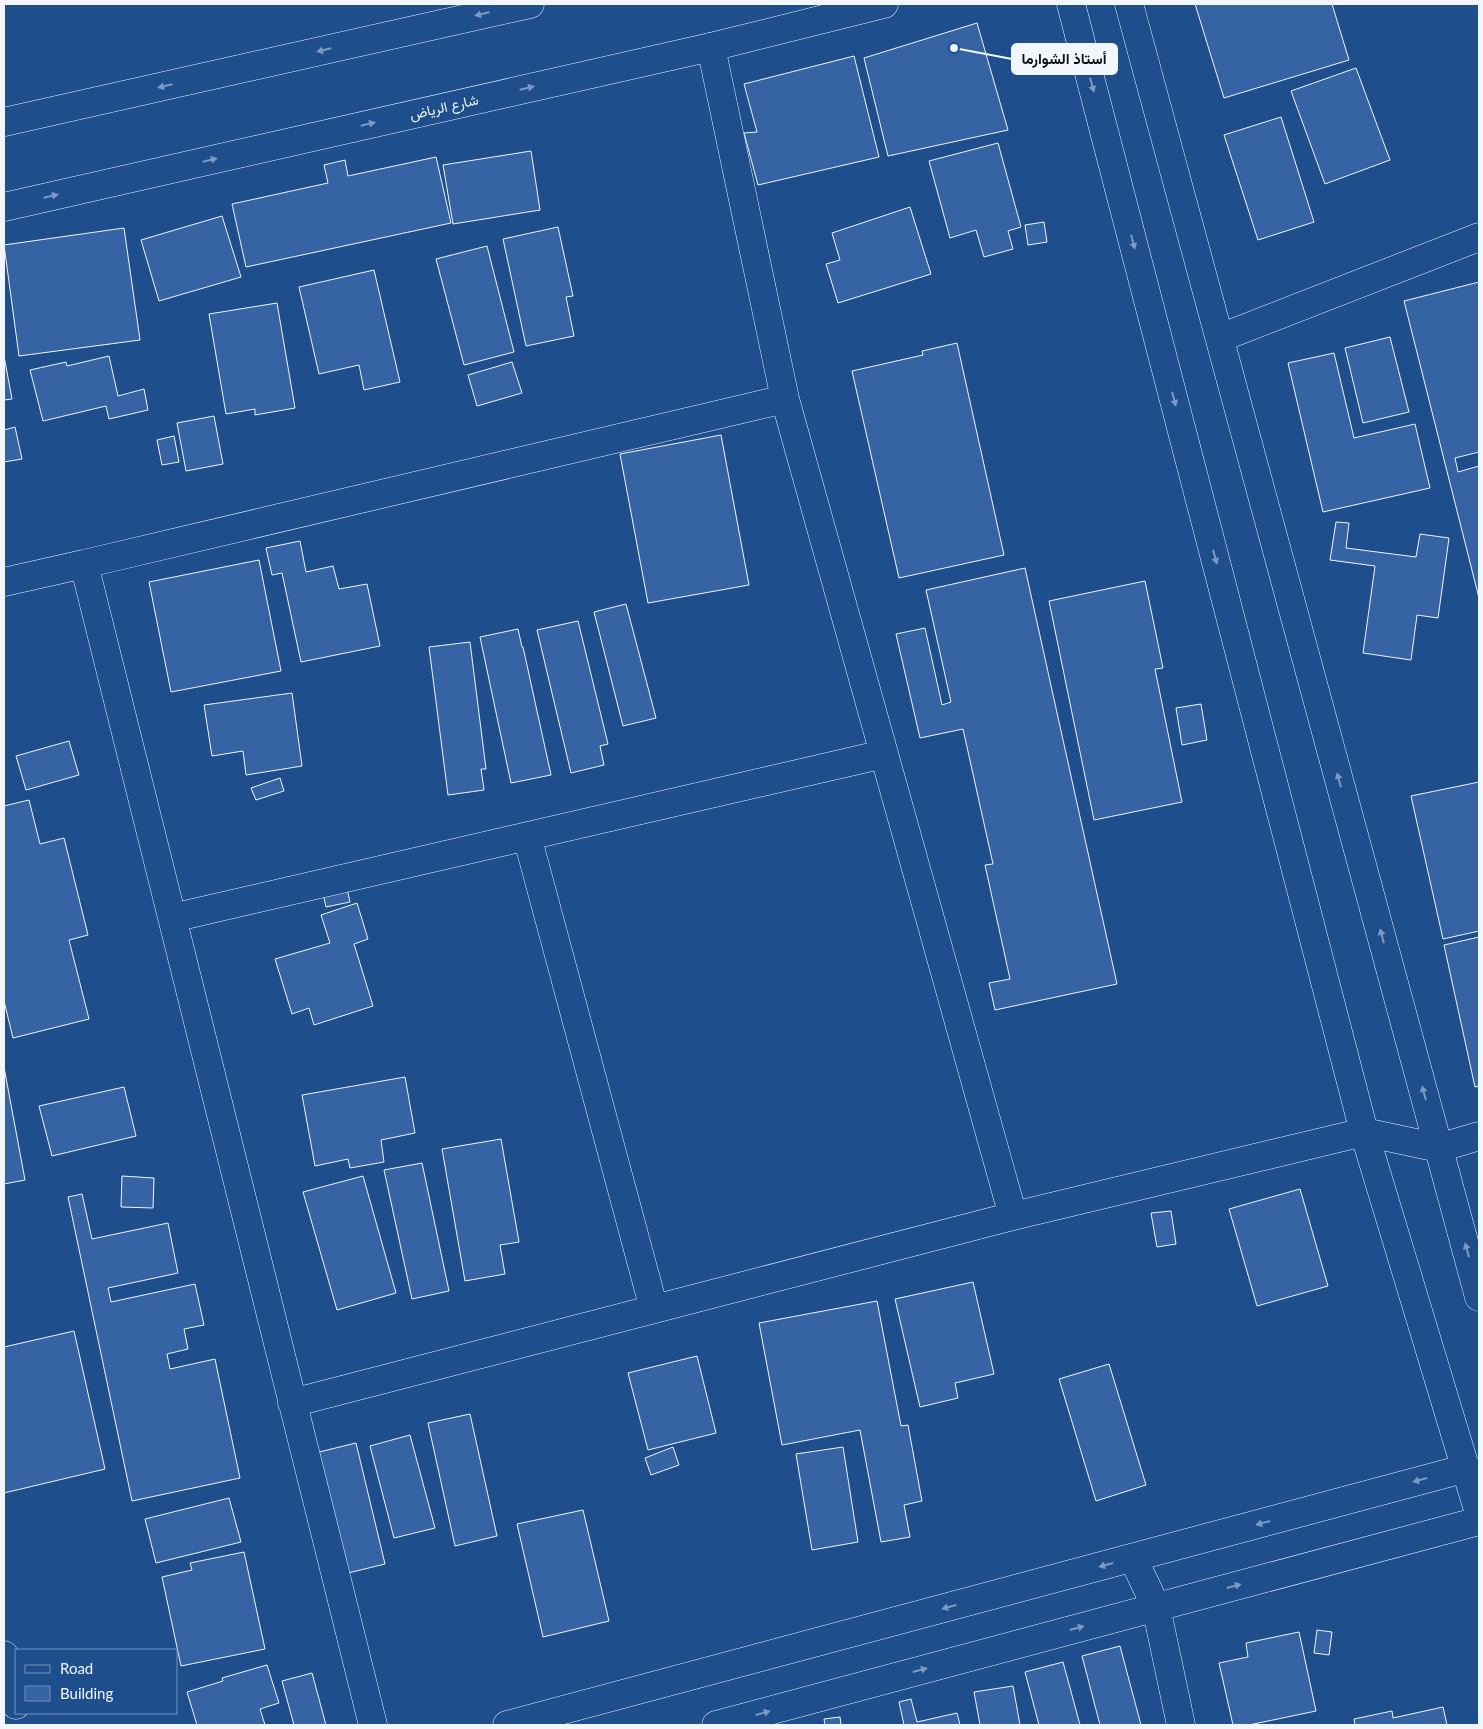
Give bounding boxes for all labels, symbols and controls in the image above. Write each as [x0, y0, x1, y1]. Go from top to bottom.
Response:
one-way arrow [474, 11, 490, 19]
callout: أستاذ الشوارما [1012, 44, 1117, 74]
one-way arrow [316, 46, 331, 54]
text: أستاذ الشوارما [1021, 49, 1107, 68]
one-way arrow [1088, 77, 1096, 92]
one-way arrow [158, 82, 173, 90]
one-way arrow [519, 84, 534, 92]
street label: شارع الرياض [408, 90, 481, 126]
one-way arrow [361, 120, 376, 128]
one-way arrow [202, 156, 217, 164]
one-way arrow [44, 192, 59, 200]
one-way arrow [1129, 235, 1137, 250]
one-way arrow [1170, 392, 1178, 407]
one-way arrow [1211, 549, 1219, 564]
one-way arrow [1335, 772, 1343, 787]
one-way arrow [1377, 929, 1385, 944]
one-way arrow [1420, 1086, 1428, 1101]
one-way arrow [1462, 1243, 1470, 1258]
one-way arrow [1412, 1477, 1427, 1485]
one-way arrow [1255, 1519, 1270, 1527]
one-way arrow [1098, 1561, 1113, 1569]
one-way arrow [1227, 1582, 1242, 1590]
one-way arrow [941, 1603, 957, 1611]
one-way arrow [1070, 1624, 1085, 1632]
legend [15, 1649, 178, 1714]
text: Road [60, 1659, 93, 1677]
one-way arrow [913, 1666, 928, 1674]
text: Building [60, 1684, 113, 1702]
one-way arrow [756, 1708, 771, 1716]

